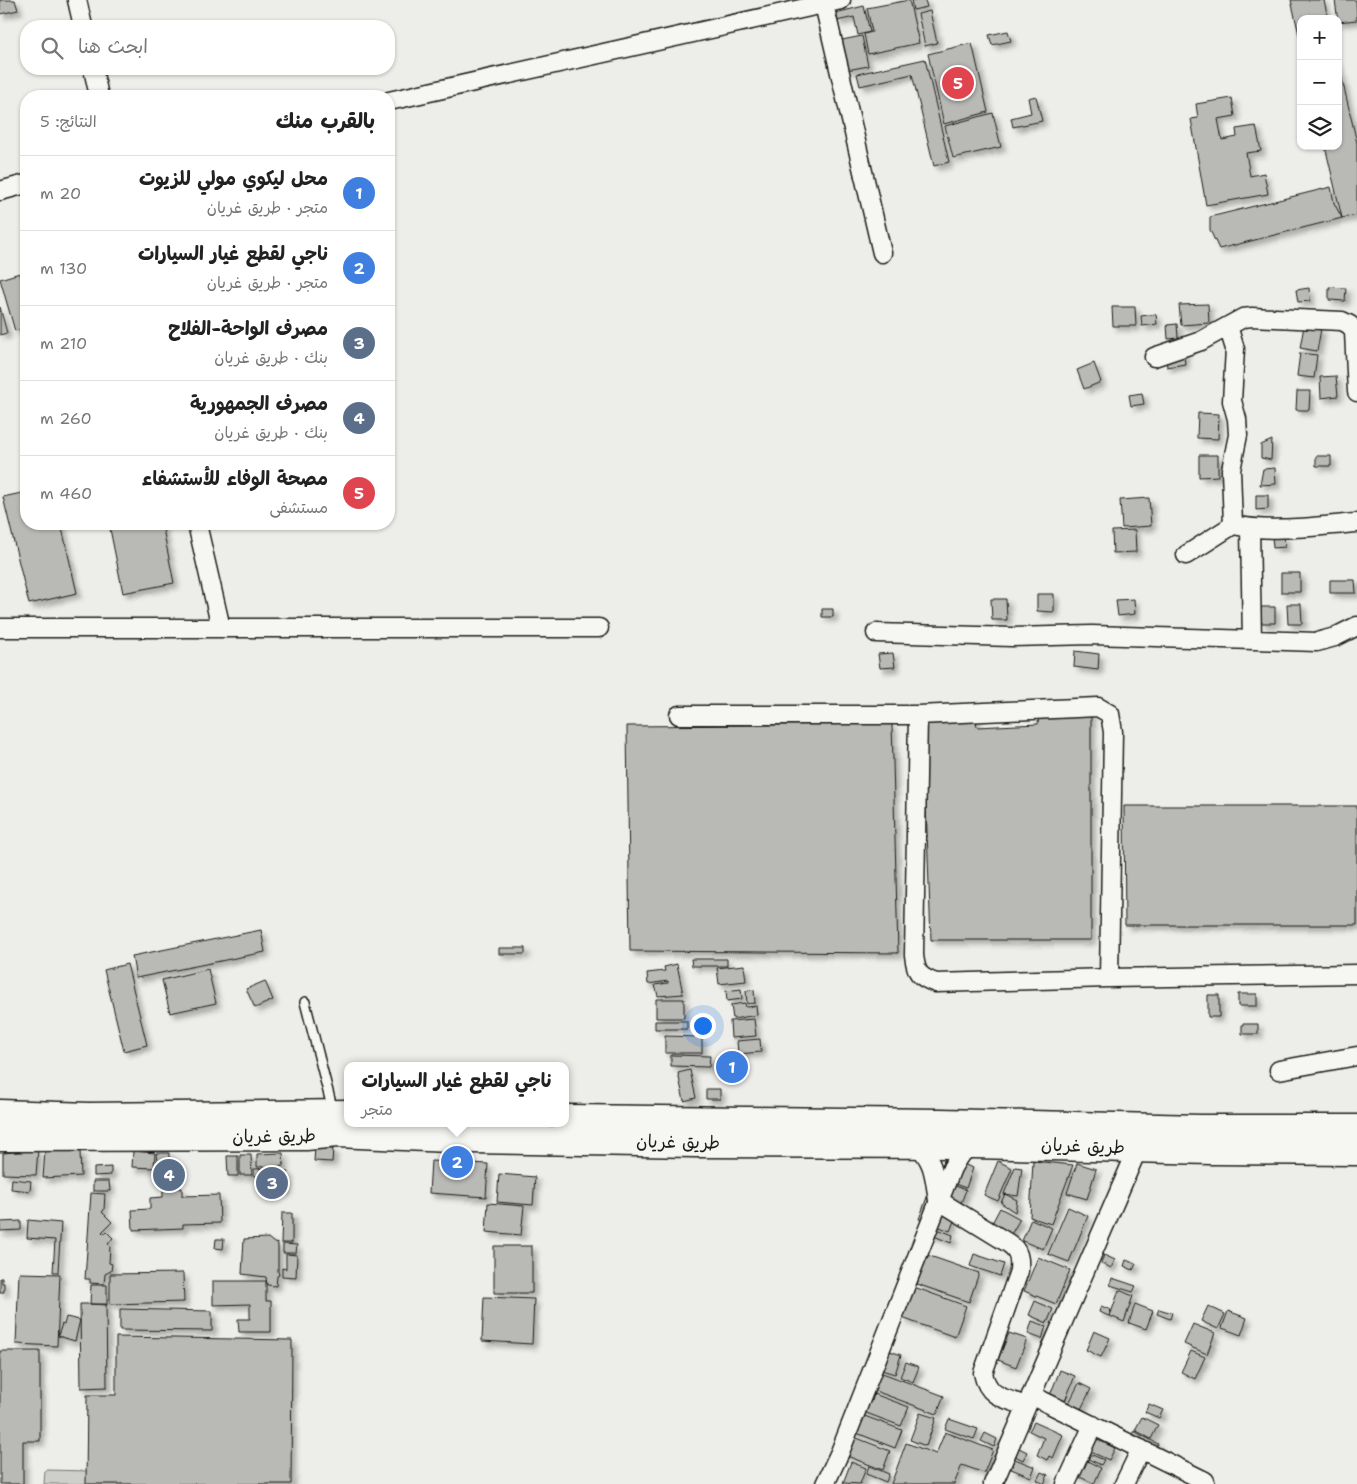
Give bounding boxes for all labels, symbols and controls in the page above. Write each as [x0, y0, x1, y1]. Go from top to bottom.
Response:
map controls [1297, 15, 1342, 150]
button: + [1297, 15, 1342, 60]
search box [20, 20, 395, 75]
icon: search [38, 34, 66, 62]
text: ابحث هنا [78, 34, 148, 59]
button: − [1297, 60, 1342, 105]
pin: 5 [942, 64, 974, 102]
button: layers [1297, 105, 1342, 150]
text: بالقرب منك [276, 107, 375, 135]
text: النتائج: 5 [40, 111, 97, 132]
text: محل ليكوي مولي للزيوت [139, 166, 328, 191]
text: 20 m [40, 183, 81, 204]
text: 1 [355, 183, 363, 204]
text: متجر · طريق غريان [207, 197, 328, 218]
text: ناجي لقطع غيار السيارات [138, 241, 328, 266]
text: 130 m [40, 258, 87, 279]
text: 2 [353, 258, 365, 279]
text: متجر · طريق غريان [207, 272, 328, 293]
text: مصرف الواحة-الفلاح [168, 316, 328, 341]
text: 210 m [40, 333, 87, 354]
text: 3 [353, 333, 365, 354]
text: بنك · طريق غريان [214, 347, 328, 368]
text: مصرف الجمهورية [190, 391, 328, 416]
text: 260 m [40, 408, 92, 429]
text: 4 [353, 408, 365, 429]
text: بنك · طريق غريان [214, 422, 328, 443]
text: مصحة الوفاء للأستشفاء [142, 466, 328, 491]
text: 460 m [40, 483, 92, 504]
text: 5 [354, 483, 364, 504]
text: مستشفى [269, 497, 328, 518]
your location [690, 1013, 716, 1039]
pin: 1 [716, 1048, 748, 1086]
popup [344, 1062, 569, 1127]
text: ناجي لقطع غيار السيارات [361, 1068, 552, 1093]
text: متجر [361, 1099, 393, 1120]
street label: طريق غريان [232, 1123, 316, 1149]
street label: طريق غريان [636, 1129, 720, 1155]
street label: طريق غريان [1041, 1133, 1125, 1159]
pin: 2 [441, 1143, 473, 1181]
pin: 4 [153, 1156, 185, 1194]
pin: 3 [256, 1164, 288, 1202]

